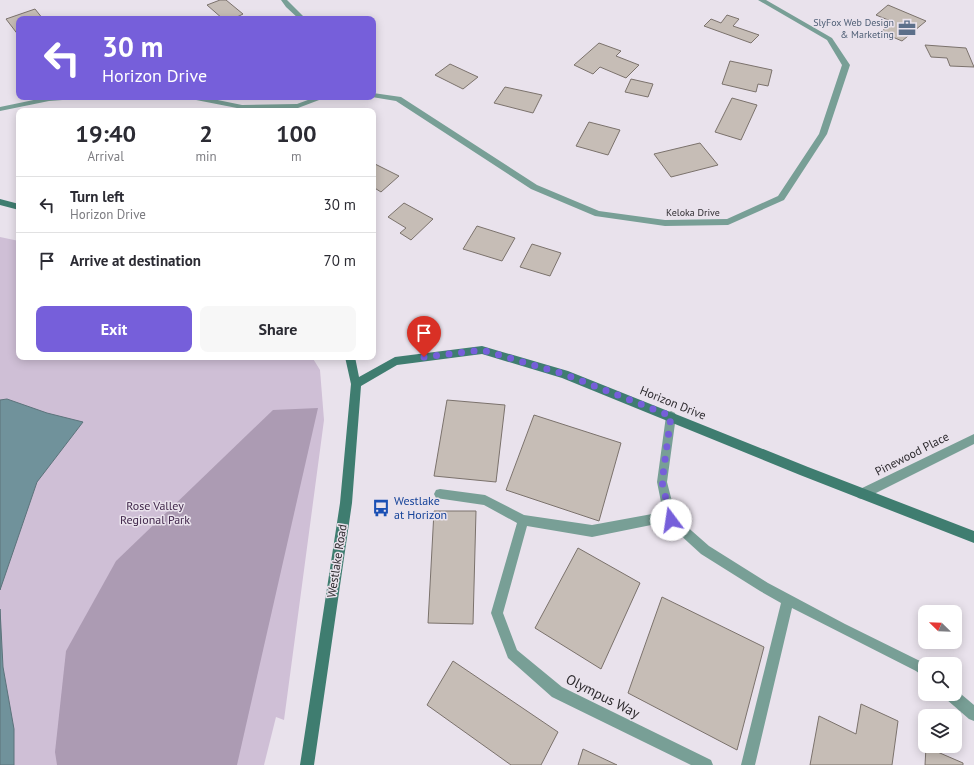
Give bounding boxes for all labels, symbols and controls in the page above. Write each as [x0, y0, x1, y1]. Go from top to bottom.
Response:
place label: SlyFox Web Design & Marketing [813, 16, 894, 41]
office icon: SlyFox Web Design & Marketing [897, 18, 917, 38]
text: 30 m [102, 28, 163, 65]
icon: left [36, 32, 88, 84]
text: Horizon Drive [102, 64, 207, 87]
text: 19:40 [75, 118, 136, 149]
text: 2 [199, 118, 213, 149]
text: 100 [276, 118, 317, 149]
text: Arrival [88, 148, 124, 165]
text: min [195, 148, 217, 165]
text: m [291, 148, 302, 165]
text: Turn left [70, 187, 124, 206]
icon: left [36, 194, 58, 216]
text: 30 m [323, 195, 356, 214]
text: Horizon Drive [70, 206, 146, 223]
street label: Keloka Drive [666, 206, 720, 219]
icon: arrive [36, 250, 58, 272]
text: Arrive at destination [70, 251, 201, 270]
text: 70 m [323, 251, 356, 270]
button: Exit [36, 306, 192, 352]
button: Share [200, 306, 356, 352]
pin [407, 316, 441, 357]
icon: arrive [413, 322, 435, 344]
street label: Horizon Drive [638, 382, 708, 423]
street label: Pinewood Place [872, 428, 951, 479]
place label: Westlake at Horizon [394, 493, 447, 522]
park label: Rose Valley Regional Park [120, 498, 190, 527]
bus stop icon: Westlake at Horizon [371, 498, 391, 518]
position arrow [650, 499, 692, 541]
street label: Westlake Road [323, 523, 350, 599]
north arrow [918, 605, 962, 649]
map controls [918, 605, 962, 753]
button: search [918, 657, 962, 701]
street label: Olympus Way [563, 670, 643, 723]
button: layers [918, 709, 962, 753]

